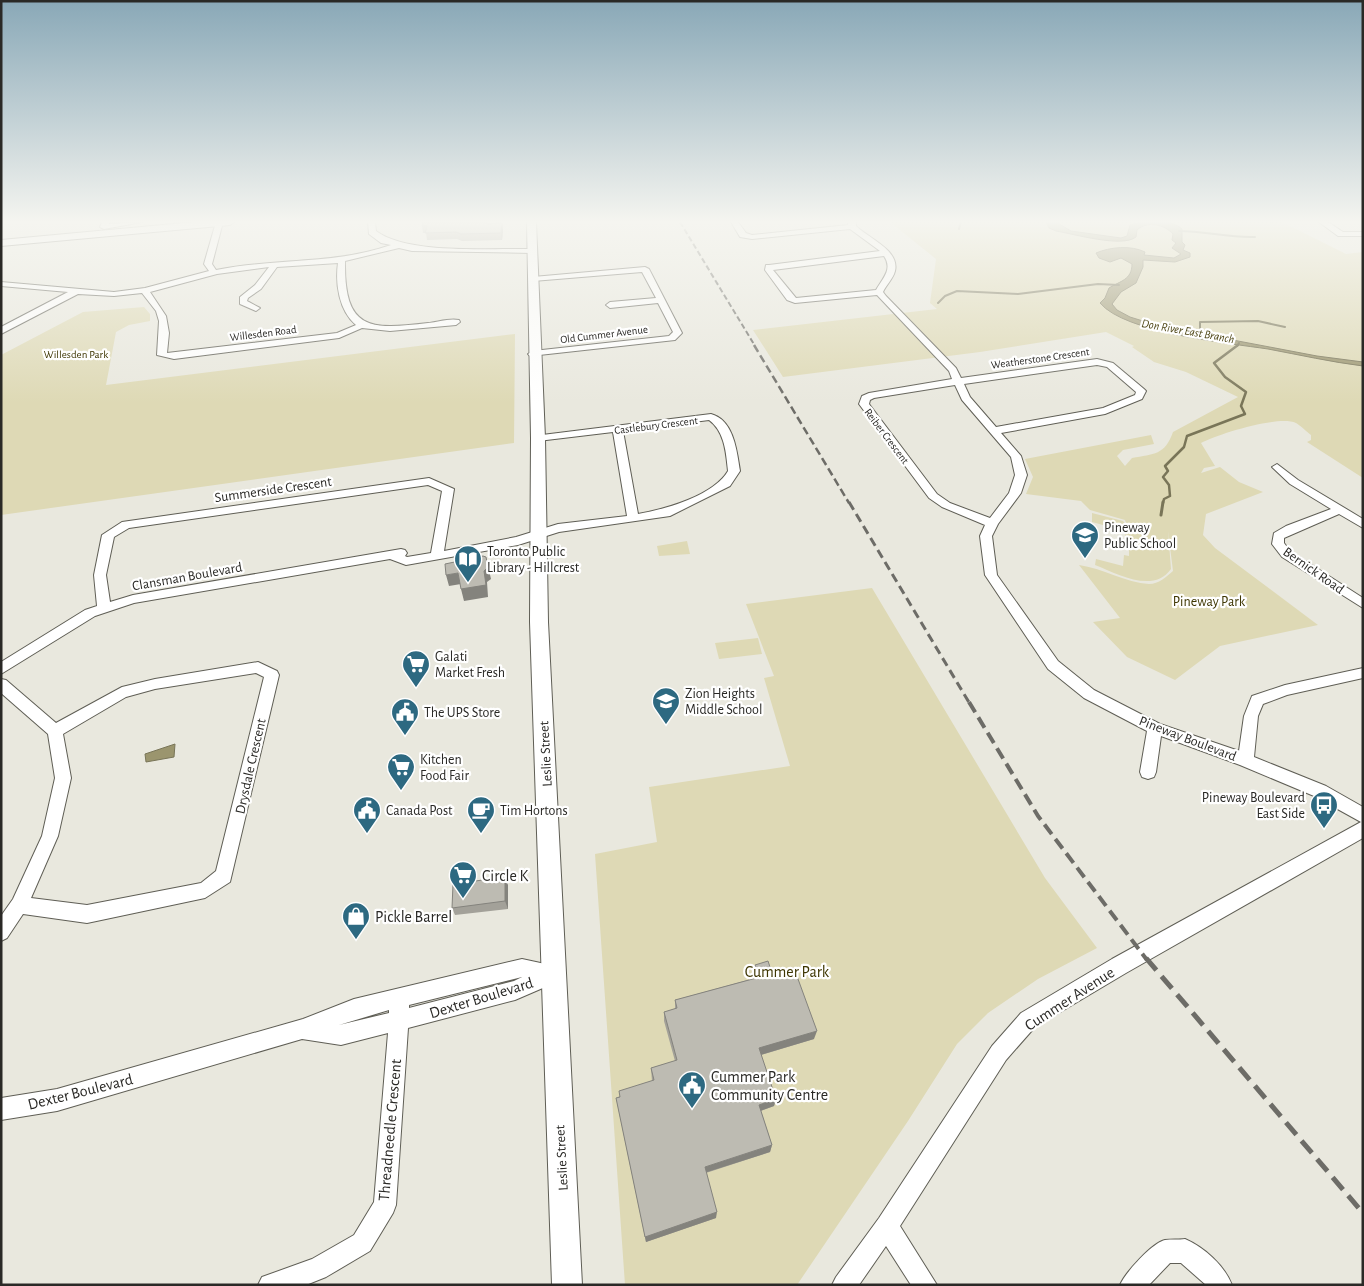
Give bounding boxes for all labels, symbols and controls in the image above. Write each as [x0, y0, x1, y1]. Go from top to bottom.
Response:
water label: Don River East Branch [1141, 317, 1235, 345]
street label: Willesden Road [229, 324, 297, 343]
street label: Old Cummer Avenue [560, 324, 649, 345]
street label: Weatherstone Crescent [990, 346, 1090, 371]
park label: Willesden Park [44, 349, 108, 360]
street label: Reiber Crescent [862, 407, 911, 466]
street label: Castlebury Crescent [614, 415, 699, 436]
street label: Summerside Crescent [214, 475, 333, 505]
school or university icon: Pineway Public School [1070, 520, 1100, 559]
place label: Pineway Public School [1104, 521, 1176, 551]
library icon: Toronto Public Library - Hillcrest [453, 544, 483, 583]
place label: Toronto Public Library - Hillcrest [487, 545, 580, 575]
street label: Bernick Road [1280, 545, 1346, 597]
street label: Clansman Boulevard [131, 560, 243, 594]
park label: Pineway Park [1173, 595, 1246, 609]
supermarket icon: Galati Market Fresh [401, 649, 431, 688]
place label: Galati Market Fresh [435, 650, 505, 680]
school or university icon: Zion Heights Middle School [651, 686, 681, 725]
place label: Zion Heights Middle School [685, 687, 762, 717]
public building icon: The UPS Store [390, 697, 420, 736]
place label: The UPS Store [424, 706, 500, 720]
street label: Pineway Boulevard [1137, 714, 1238, 764]
street label: Drysdale Crescent [233, 717, 269, 815]
street label: Leslie Street [537, 720, 555, 787]
supermarket icon: Kitchen Food Fair [386, 752, 416, 791]
place label: Kitchen Food Fair [420, 753, 469, 783]
bus stop icon: Pineway Boulevard East Side [1309, 790, 1339, 829]
place label: Pineway Boulevard East Side [1202, 791, 1305, 821]
public building icon: Canada Post [352, 795, 382, 834]
cafe icon: Tim Hortons [466, 795, 496, 834]
place label: Canada Post [386, 804, 453, 818]
place label: Tim Hortons [500, 804, 568, 818]
supermarket icon: Circle K [448, 860, 478, 899]
place label: Circle K [482, 868, 528, 884]
shop icon: Pickle Barrel [341, 901, 371, 940]
place label: Pickle Barrel [375, 909, 452, 925]
park label: Cummer Park [745, 964, 830, 980]
street label: Cummer Avenue [1022, 964, 1117, 1034]
street label: Dexter Boulevard [427, 975, 535, 1021]
street label: Threadneedle Crescent [376, 1058, 404, 1202]
place label: Cummer Park Community Centre [711, 1069, 828, 1104]
public building icon: Cummer Park Community Centre [677, 1070, 707, 1109]
street label: Dexter Boulevard [26, 1071, 134, 1113]
street label: Leslie Street [553, 1124, 571, 1191]

